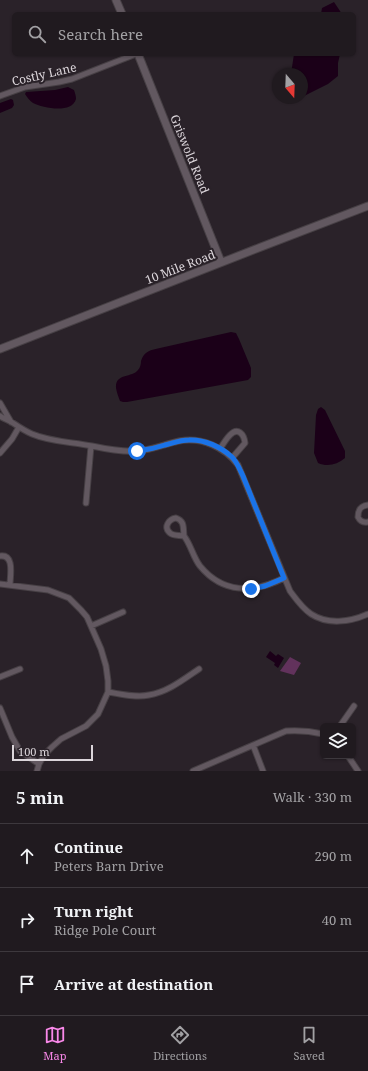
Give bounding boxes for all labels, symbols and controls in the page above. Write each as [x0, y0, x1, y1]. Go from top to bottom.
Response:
search box [12, 12, 356, 56]
icon: search [26, 23, 48, 45]
text: Search here [58, 24, 143, 44]
street label: Costly Lane [10, 58, 78, 90]
north arrow [272, 68, 308, 104]
street label: Griswold Road [166, 112, 214, 197]
street label: 10 Mile Road [142, 246, 218, 288]
route start [128, 442, 146, 460]
route end [242, 580, 260, 598]
map controls [320, 723, 356, 759]
button: layers [320, 723, 356, 759]
scale bar [12, 743, 93, 762]
text: 100 m [18, 744, 50, 759]
text: 5 min [16, 786, 64, 809]
text: Walk · 330 m [273, 788, 352, 806]
text: Continue [54, 837, 123, 857]
icon: ahead [16, 845, 38, 867]
text: 290 m [315, 847, 352, 865]
text: Peters Barn Drive [54, 857, 164, 875]
text: Turn right [54, 901, 133, 921]
icon: right [16, 909, 38, 931]
text: 40 m [322, 911, 352, 929]
text: Ridge Pole Court [54, 921, 156, 939]
icon: arrive [16, 973, 38, 995]
text: Arrive at destination [54, 974, 213, 994]
tab: Map [43, 1024, 67, 1063]
tab: Directions [153, 1024, 207, 1063]
tab: Saved [294, 1024, 325, 1063]

